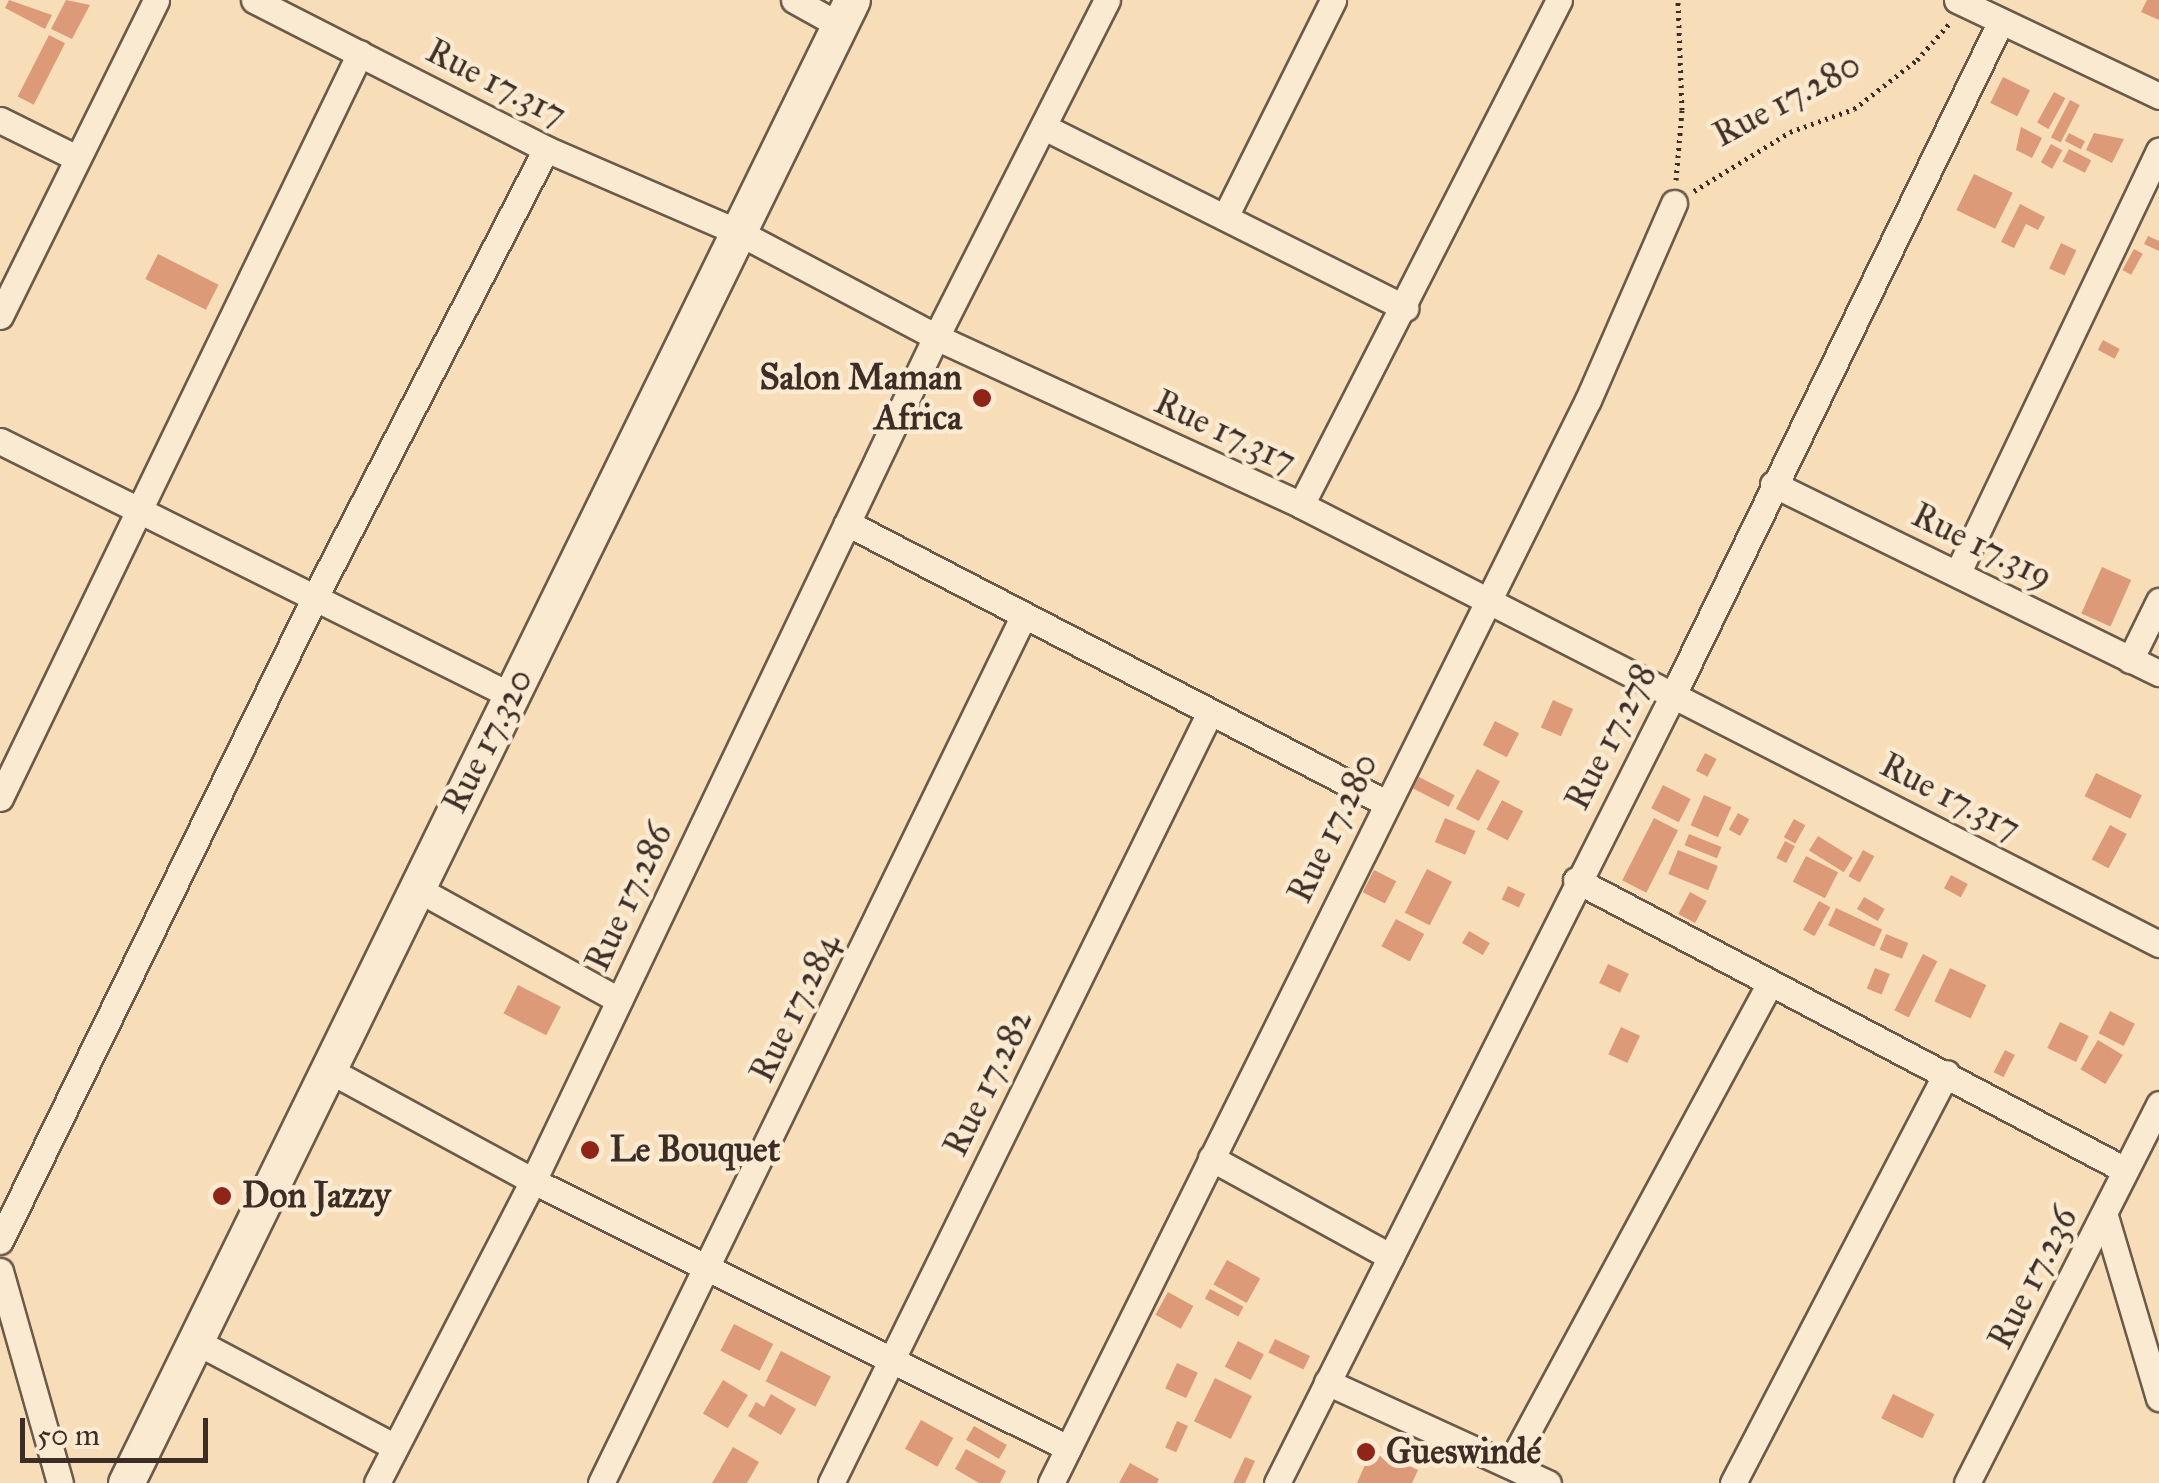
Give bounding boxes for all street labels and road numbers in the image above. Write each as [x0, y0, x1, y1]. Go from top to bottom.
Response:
street label: Rue 17.317 [419, 30, 573, 136]
street label: Rue 17.280 [1706, 44, 1868, 156]
street label: Rue 17.317 [1148, 381, 1302, 483]
street label: Rue 17.319 [1905, 494, 2059, 598]
street label: Rue 17.278 [1556, 657, 1666, 817]
street label: Rue 17.320 [434, 662, 542, 820]
street label: Rue 17.317 [1873, 744, 2027, 850]
street label: Rue 17.280 [1279, 747, 1387, 909]
street label: Rue 17.286 [577, 816, 681, 978]
street label: Rue 17.284 [741, 927, 849, 1089]
street label: Rue 17.282 [935, 1003, 1041, 1163]
street label: Rue 17.236 [1979, 1200, 2087, 1356]

